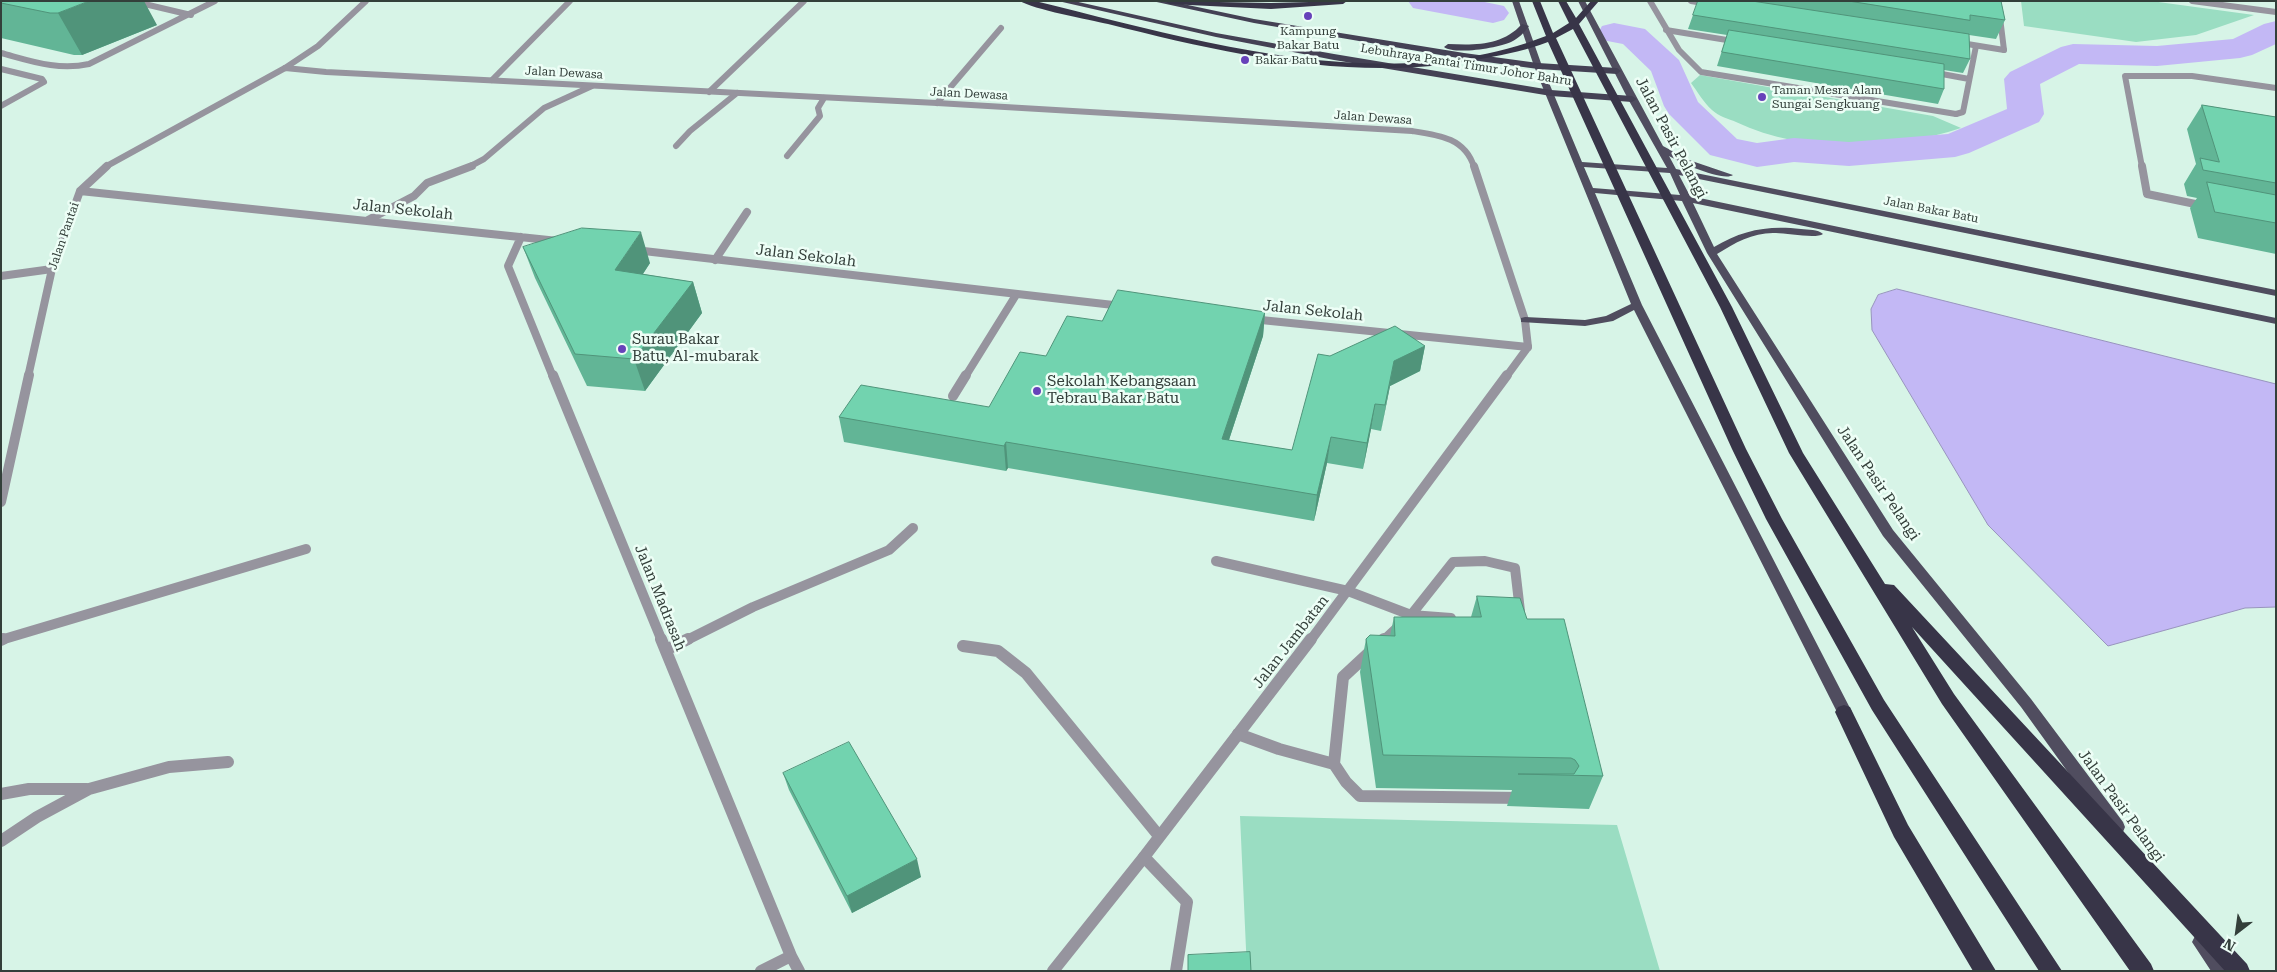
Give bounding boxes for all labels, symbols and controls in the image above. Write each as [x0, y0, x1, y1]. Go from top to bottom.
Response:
marker: Kampung Bakar Batu [1302, 10, 1314, 22]
place label: Kampung Bakar Batu [1277, 24, 1339, 52]
street label: Lebuhraya Pantai Timur Johor Bahru [1359, 41, 1573, 89]
place label: Bakar Batu [1255, 53, 1317, 67]
marker: Bakar Batu [1239, 54, 1251, 66]
street label: Jalan Dewasa [525, 64, 603, 82]
street label: Jalan Pasir Pelangi [1631, 74, 1711, 202]
place label: Taman Mesra Alam Sungai Sengkuang [1772, 83, 1882, 111]
street label: Jalan Dewasa [930, 85, 1008, 103]
marker: Taman Mesra Alam Sungai Sengkuang [1756, 91, 1768, 103]
street label: Jalan Dewasa [1334, 108, 1412, 128]
street label: Jalan Bakar Batu [1882, 194, 1980, 226]
street label: Jalan Sekolah [352, 196, 454, 224]
street label: Jalan Pantai [46, 200, 82, 272]
street label: Jalan Sekolah [755, 241, 857, 271]
street label: Jalan Sekolah [1262, 297, 1364, 325]
place label: Surau Bakar Batu, Al-mubarak [632, 331, 759, 366]
marker: Surau Bakar Batu, Al-mubarak [616, 343, 628, 355]
place label: Sekolah Kebangsaan Tebrau Bakar Batu [1047, 373, 1196, 408]
marker: Sekolah Kebangsaan Tebrau Bakar Batu [1031, 385, 1043, 397]
street label: Jalan Pasir Pelangi [1833, 422, 1923, 544]
street label: Jalan Madrasah [630, 542, 690, 654]
street label: Jalan Jambatan [1249, 592, 1333, 692]
street label: Jalan Pasir Pelangi [2074, 746, 2168, 866]
north arrow [2212, 907, 2262, 957]
text: N [2221, 935, 2238, 955]

